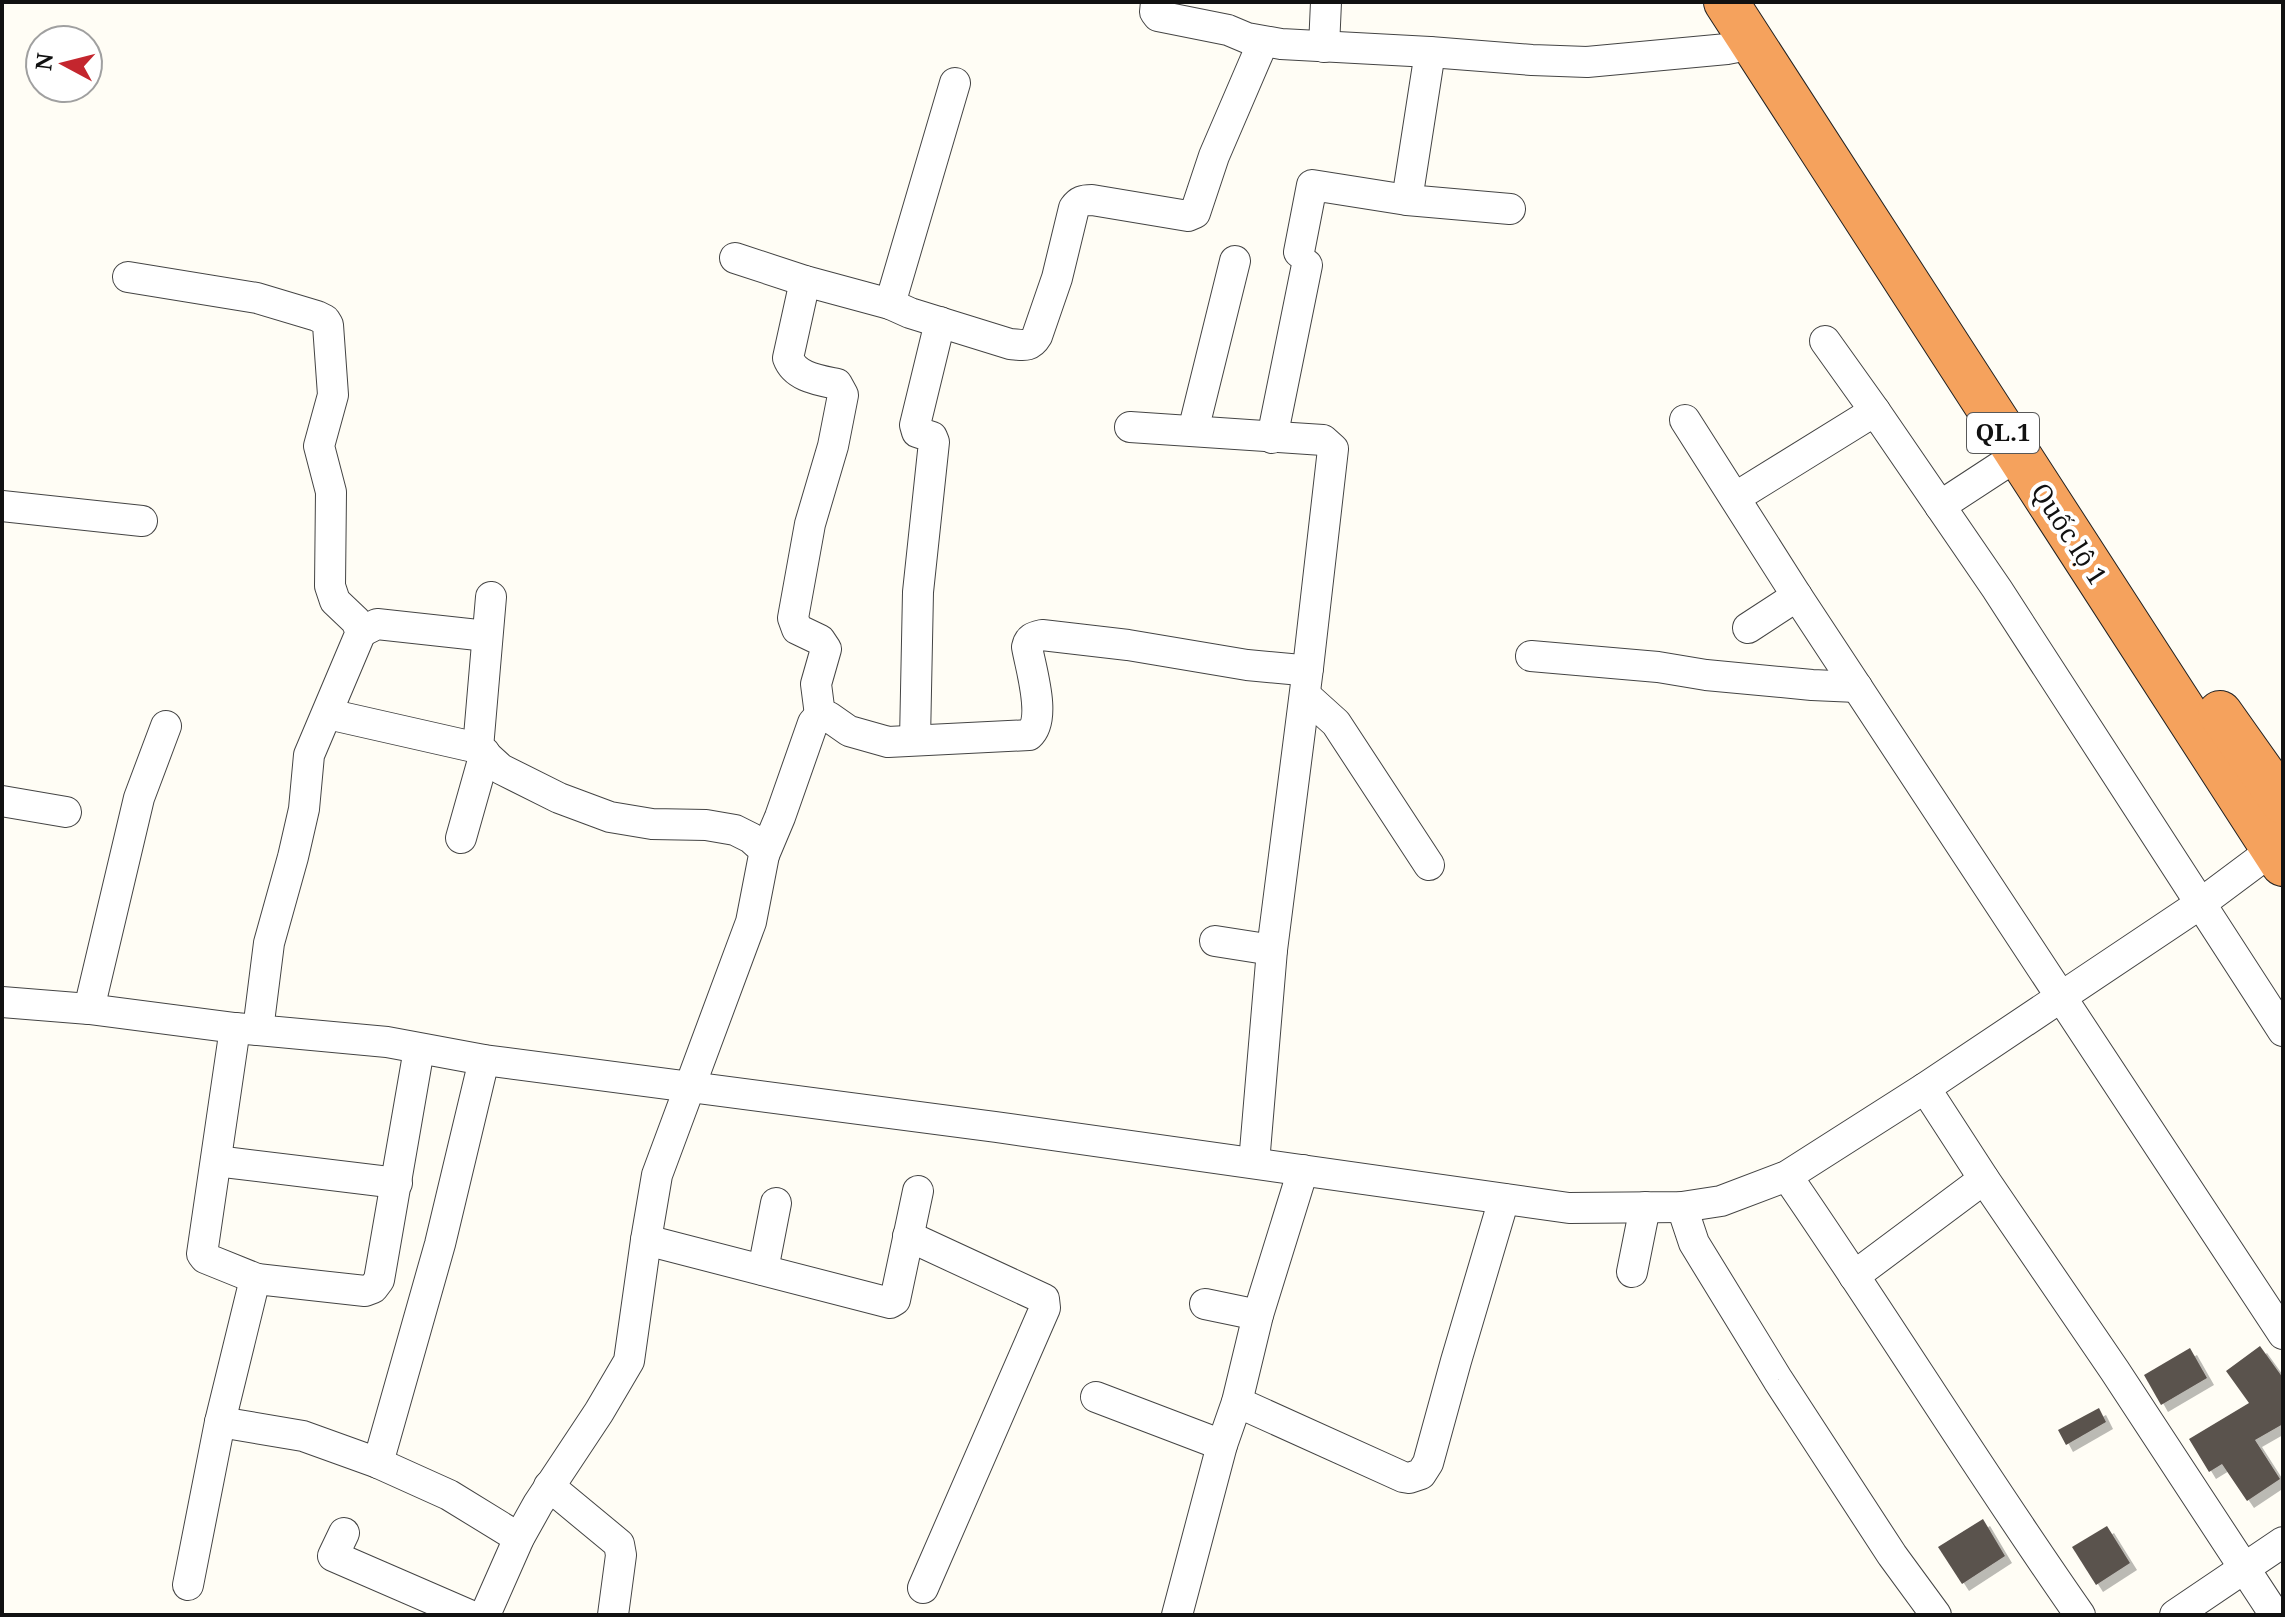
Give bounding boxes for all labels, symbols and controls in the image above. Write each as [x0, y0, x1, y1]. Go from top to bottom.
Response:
north arrow [24, 24, 104, 104]
text: N [27, 51, 59, 72]
road number: QL.1 [1967, 413, 2039, 453]
street label: Quốc lộ 1 [2024, 476, 2116, 591]

